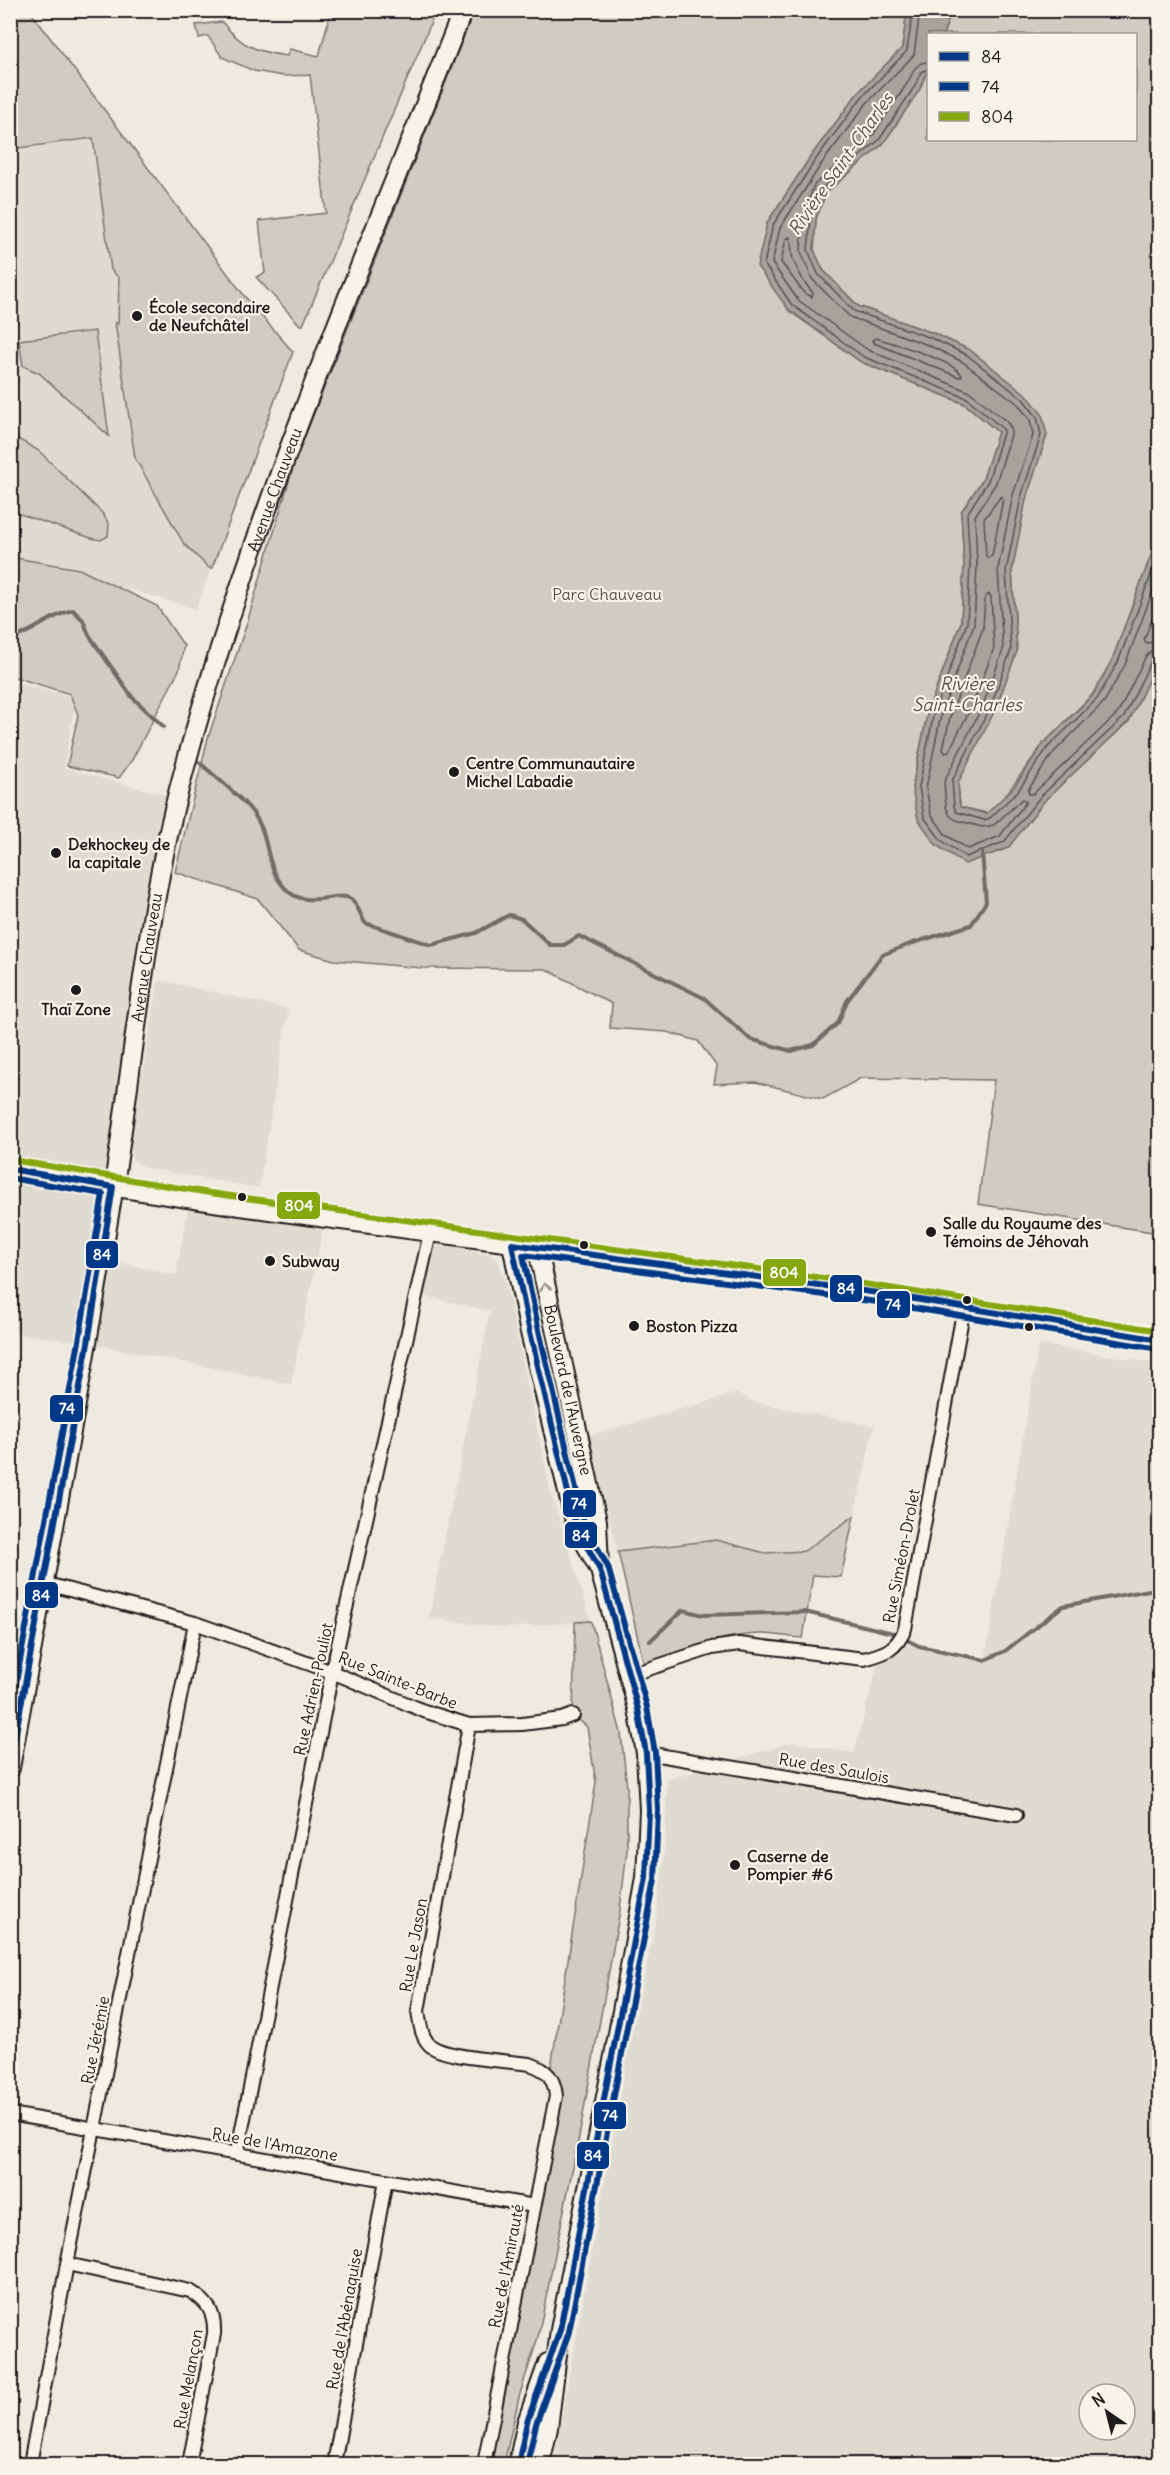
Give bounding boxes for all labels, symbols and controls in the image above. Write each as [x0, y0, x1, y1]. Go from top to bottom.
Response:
legend [927, 33, 1137, 141]
text: 84 [981, 45, 1002, 68]
text: 74 [981, 75, 1000, 98]
water label: Rivière Saint-Charles [783, 87, 899, 239]
text: 804 [981, 105, 1014, 128]
place label: École secondaire de Neufchâtel [149, 297, 270, 335]
marker: École secondaire de Neufchâtel [130, 309, 144, 323]
street label: Avenue Chauveau [243, 425, 306, 554]
park label: Parc Chauveau [552, 584, 662, 604]
water label: Rivière Saint-Charles [912, 672, 1024, 716]
place label: Centre Communautaire Michel Labadie [466, 753, 635, 791]
marker: Centre Communautaire Michel Labadie [447, 765, 461, 779]
place label: Dekhockey de la capitale [68, 834, 170, 873]
marker: Dekhockey de la capitale [49, 846, 63, 860]
street label: Avenue Chauveau [127, 891, 166, 1023]
marker: Thaï Zone [69, 983, 83, 997]
place label: Thaï Zone [41, 999, 111, 1019]
unlabelled marker [236, 1191, 248, 1203]
line badge: 804 [276, 1191, 321, 1220]
text: 804 [285, 1195, 314, 1215]
place label: Salle du Royaume des Témoins de Jéhovah [943, 1213, 1101, 1251]
marker: Salle du Royaume des Témoins de Jéhovah [924, 1225, 938, 1239]
unlabelled marker [578, 1239, 590, 1251]
line badge: 84 [85, 1240, 119, 1269]
text: 84 [93, 1244, 111, 1264]
place label: Subway [282, 1251, 340, 1272]
marker: Subway [263, 1254, 277, 1268]
line badge: 804 [762, 1258, 807, 1287]
text: 804 [770, 1262, 799, 1282]
line badge: 84 [829, 1274, 863, 1303]
text: 84 [837, 1278, 855, 1298]
one-way arrow [539, 1282, 552, 1292]
line badge: 74 [876, 1290, 911, 1319]
text: 74 [885, 1294, 901, 1314]
unlabelled marker [961, 1294, 973, 1306]
street label: Boulevard de l'Auvergne [540, 1302, 597, 1477]
place label: Boston Pizza [646, 1316, 738, 1336]
marker: Boston Pizza [627, 1319, 641, 1333]
unlabelled marker [1023, 1321, 1035, 1333]
line badge: 74 [49, 1394, 84, 1423]
text: 74 [59, 1398, 75, 1418]
street label: Rue Siméon-Drolet [878, 1487, 924, 1625]
line badge: 74 [562, 1489, 597, 1518]
text: 74 [571, 1493, 587, 1513]
line badge: 84 [564, 1521, 598, 1549]
text: 84 [572, 1525, 590, 1545]
line badge: 84 [24, 1581, 59, 1609]
text: 84 [32, 1585, 50, 1605]
street label: Rue Adrien-Pouliot [289, 1620, 337, 1757]
street label: Rue Sainte-Barbe [335, 1647, 461, 1713]
street label: Rue des Saulois [777, 1748, 891, 1788]
place label: Caserne de Pompier #6 [747, 1846, 833, 1885]
marker: Caserne de Pompier #6 [728, 1858, 742, 1872]
street label: Rue Le Jason [395, 1896, 431, 1994]
street label: Rue Jérémie [77, 1994, 113, 2086]
line badge: 74 [593, 2101, 627, 2130]
text: 74 [602, 2105, 618, 2125]
street label: Rue de l'Amazone [211, 2123, 339, 2165]
line badge: 84 [576, 2141, 610, 2170]
text: 84 [584, 2145, 602, 2165]
street label: Rue de l'Amirauté [484, 2202, 528, 2330]
street label: Rue de l'Abénaquise [322, 2247, 366, 2391]
street label: Rue Melançon [169, 2327, 207, 2431]
north arrow [1077, 2382, 1137, 2442]
text: N [1088, 2388, 1109, 2411]

